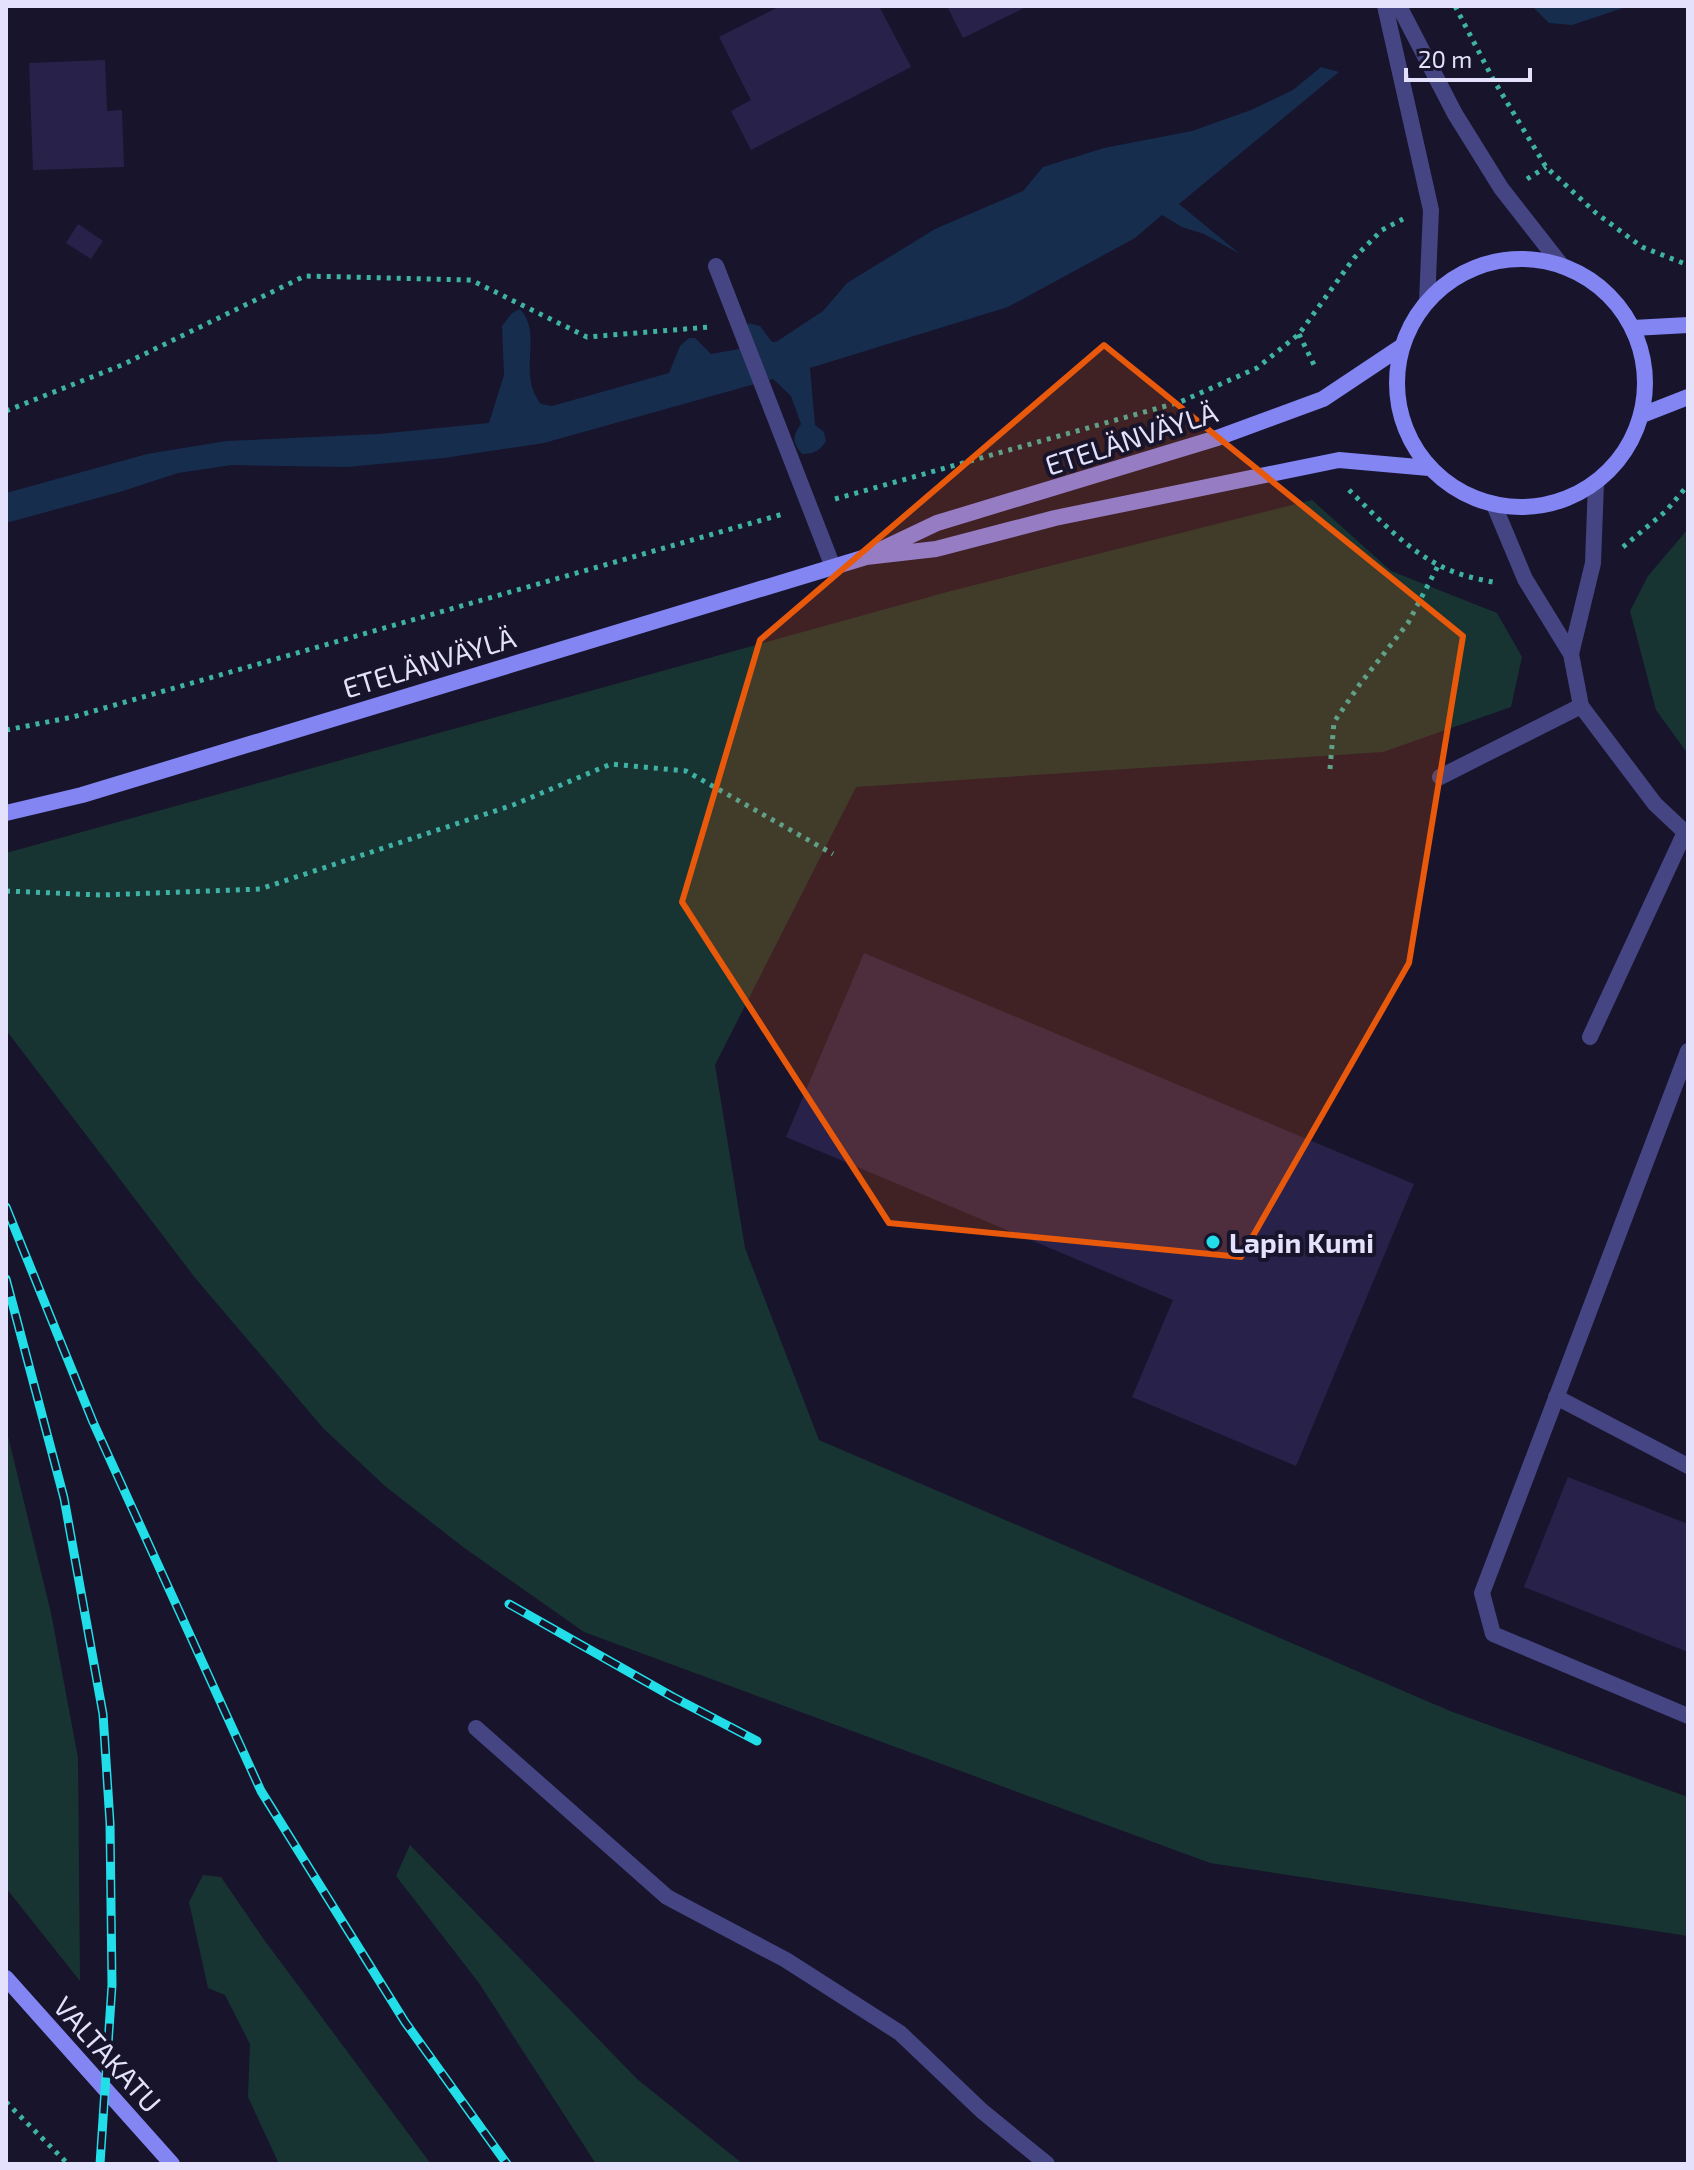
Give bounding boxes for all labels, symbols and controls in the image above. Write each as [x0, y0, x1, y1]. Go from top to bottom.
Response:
scale bar [1406, 32, 1530, 82]
text: 20 m [1418, 44, 1472, 73]
street label: ETELÄNVÄYLÄ [1041, 394, 1222, 482]
street label: ETELÄNVÄYLÄ [338, 619, 520, 704]
place label: Lapin Kumi [1229, 1225, 1374, 1259]
marker: Lapin Kumi [1204, 1233, 1222, 1251]
street label: VALTAKATU [47, 1989, 169, 2119]

